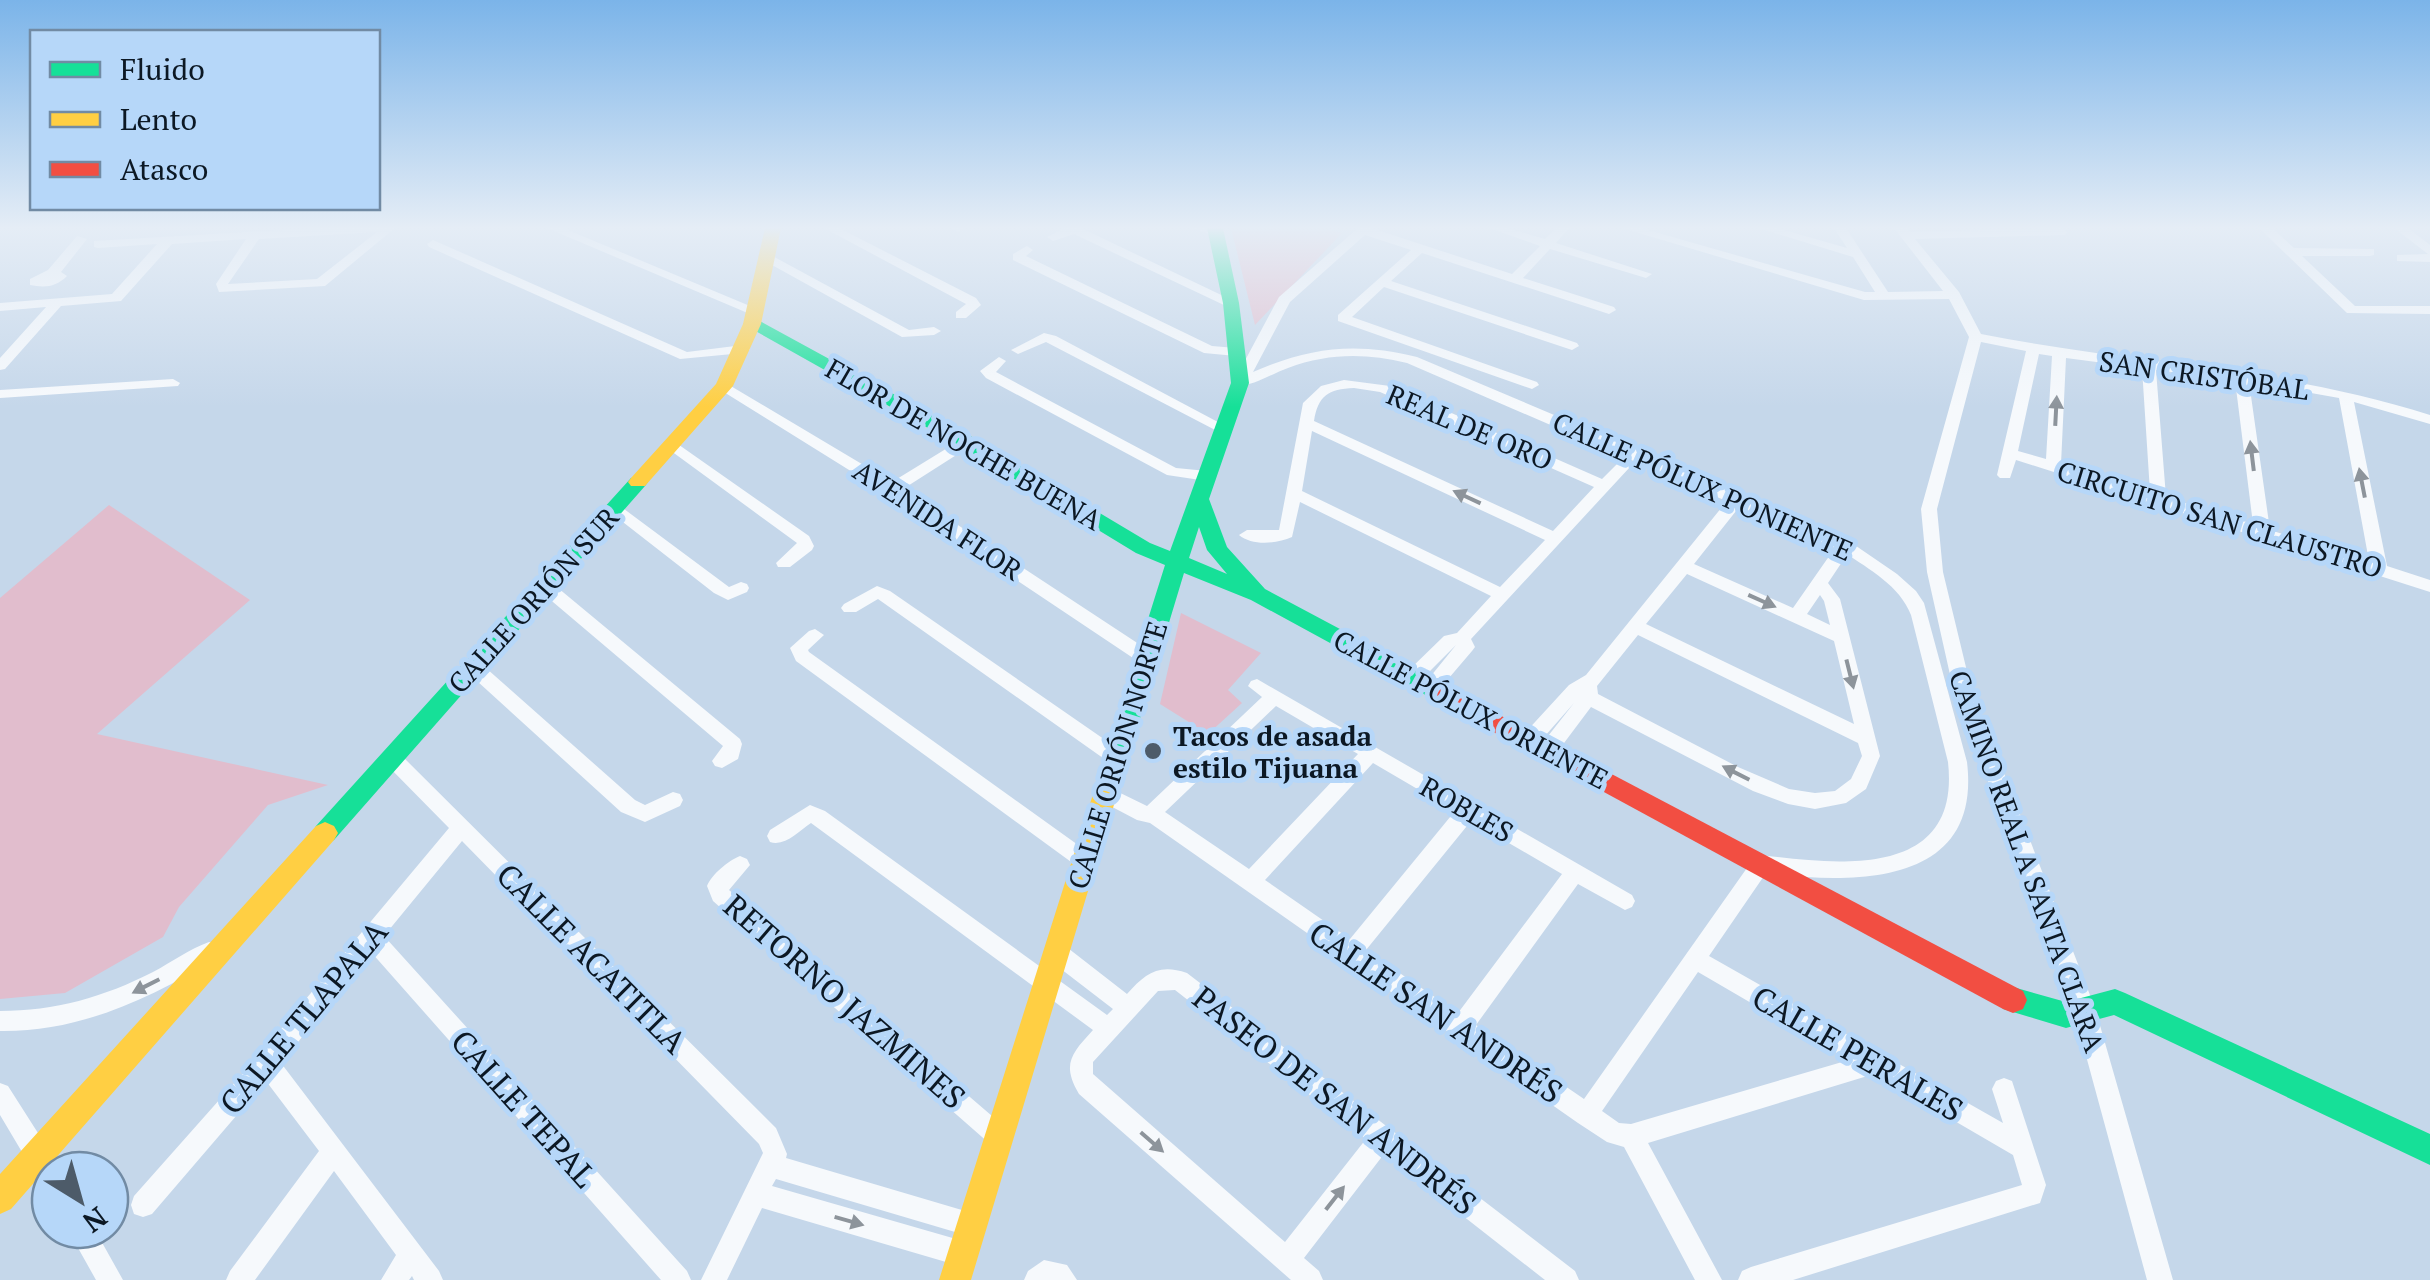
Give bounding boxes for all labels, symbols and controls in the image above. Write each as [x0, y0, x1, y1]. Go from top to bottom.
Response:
legend [30, 30, 380, 210]
text: Fluido [120, 49, 205, 89]
text: Lento [120, 99, 197, 139]
text: Atasco [120, 149, 208, 189]
street label: SAN CRISTÓBAL [2097, 342, 2311, 408]
street label: FLOR DE NOCHE BUENA [819, 350, 1109, 539]
street label: REAL DE ORO [1381, 375, 1559, 479]
one-way arrow [2048, 394, 2064, 426]
street label: CALLE PÓLUX PONIENTE [1547, 403, 1859, 569]
one-way arrow [2244, 439, 2260, 471]
street label: AVENIDA FLOR [846, 452, 1030, 588]
street label: CIRCUITO SAN CLAUSTRO [2053, 452, 2387, 586]
one-way arrow [2354, 468, 2370, 499]
one-way arrow [1452, 489, 1481, 506]
street label: CALLE ORIÓN SUR [439, 499, 627, 701]
one-way arrow [1748, 593, 1777, 610]
street label: CALLE ORIÓN NORTE [1059, 617, 1175, 893]
street label: CALLE PÓLUX ORIENTE [1327, 621, 1615, 797]
one-way arrow [1843, 659, 1859, 690]
street label: CAMINO REAL A SANTA CLARA [1941, 665, 2114, 1058]
place label: Tacos de asada estilo Tijuana [1173, 717, 1372, 786]
marker: Tacos de asada estilo Tijuana [1142, 740, 1164, 762]
one-way arrow [1721, 765, 1750, 782]
street label: ROBLES [1414, 768, 1520, 850]
street label: CALLE ACATITLA [488, 854, 696, 1062]
street label: RETORNO JAZMINES [715, 884, 975, 1118]
street label: CALLE TLAPALA [210, 911, 396, 1123]
street label: CALLE SAN ANDRÉS [1301, 912, 1571, 1112]
street label: PASEO DE SAN ANDRÉS [1185, 976, 1485, 1224]
street label: CALLE PERALES [1745, 976, 1971, 1130]
one-way arrow [132, 978, 161, 995]
street label: CALLE TEPAL [442, 1020, 606, 1196]
one-way arrow [1139, 1131, 1164, 1153]
north arrow [30, 1150, 130, 1250]
one-way arrow [1324, 1185, 1344, 1211]
text: N [76, 1199, 115, 1242]
one-way arrow [835, 1214, 865, 1229]

